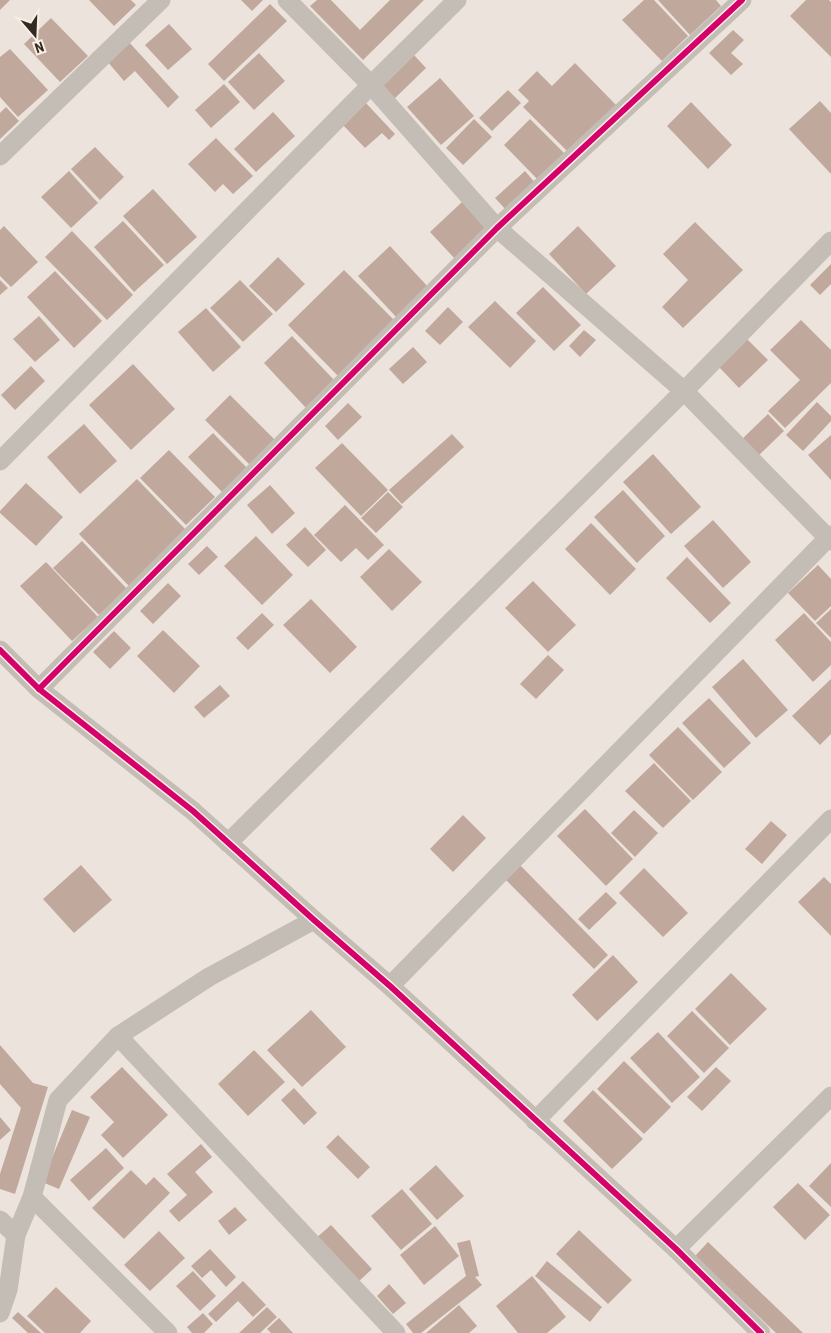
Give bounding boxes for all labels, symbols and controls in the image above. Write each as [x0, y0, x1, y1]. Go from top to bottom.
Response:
north arrow [10, 10, 60, 60]
text: N [33, 38, 46, 56]

